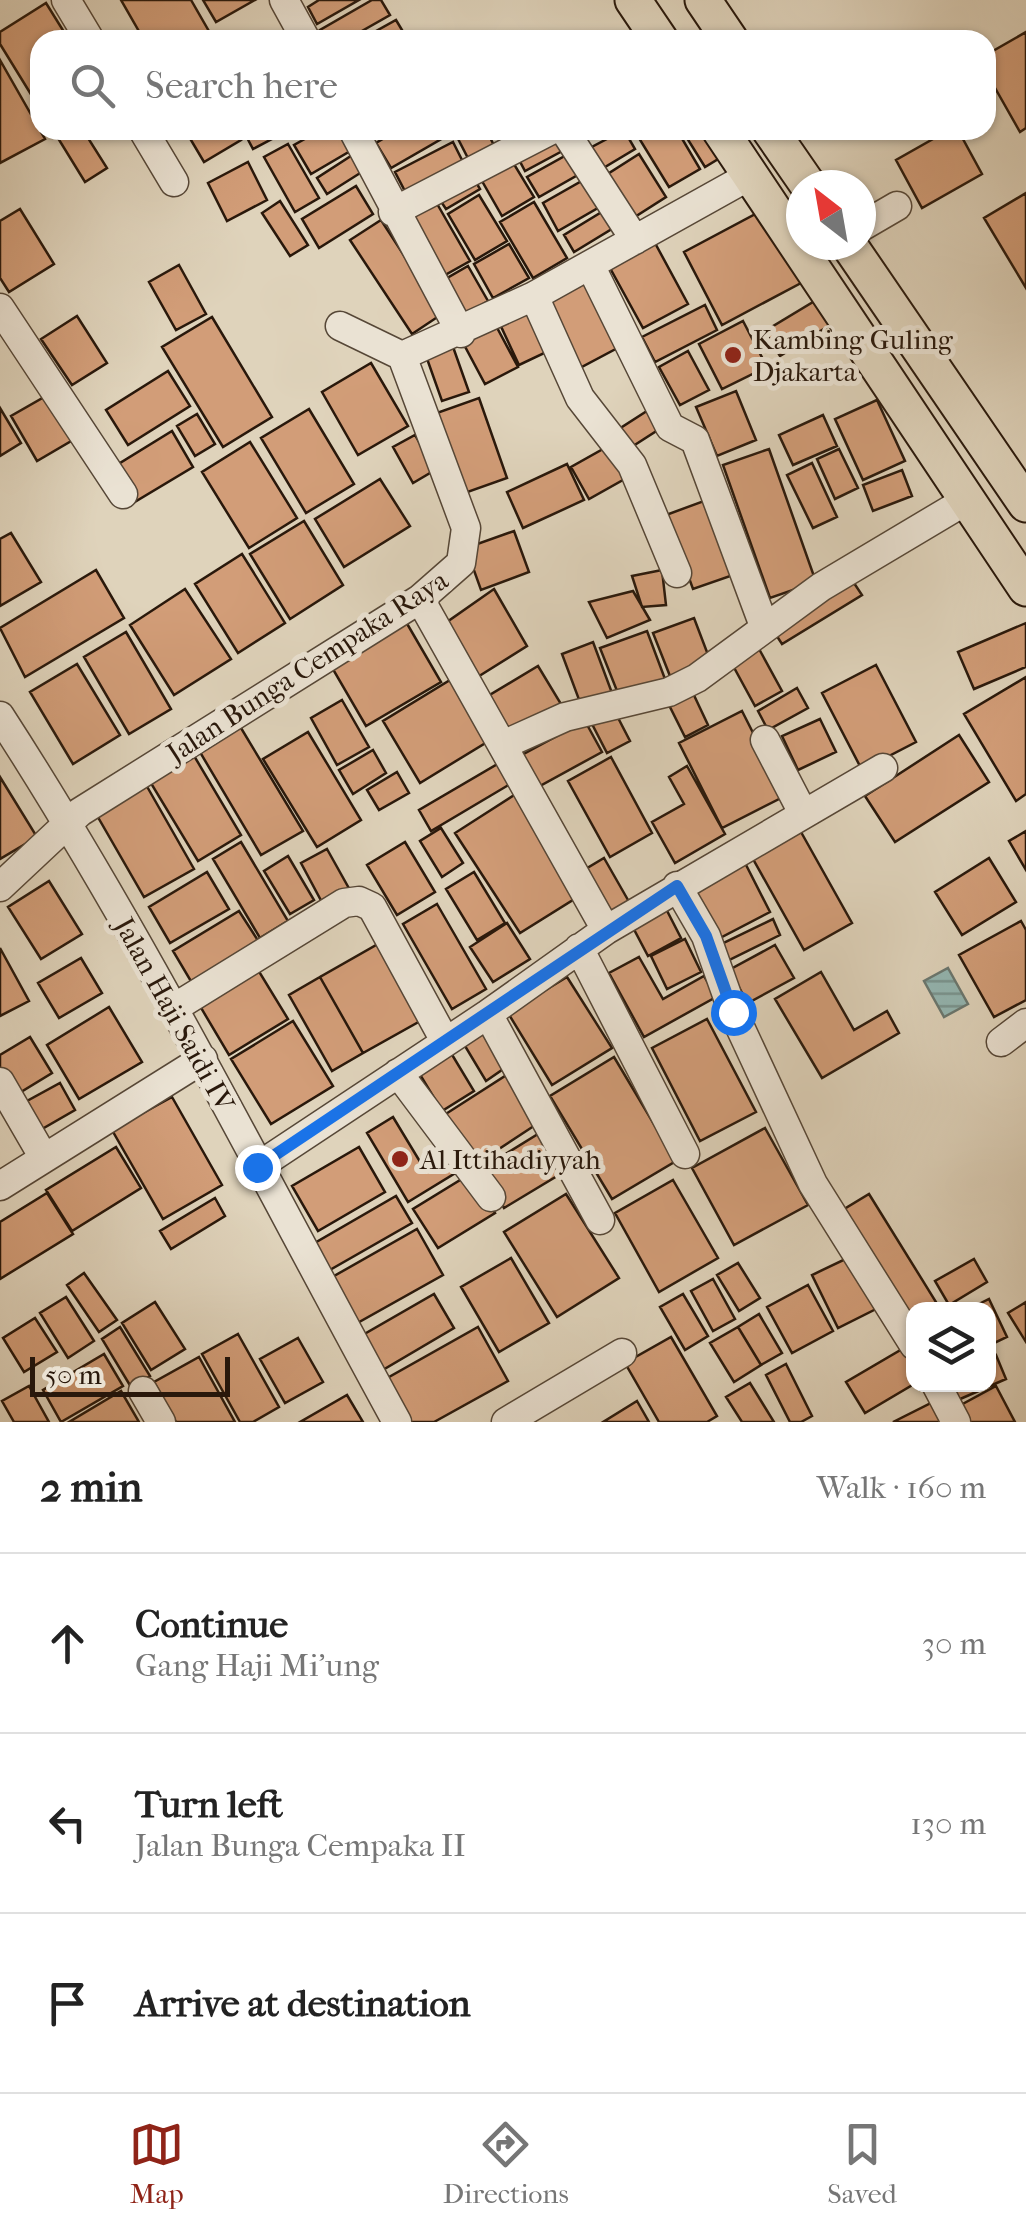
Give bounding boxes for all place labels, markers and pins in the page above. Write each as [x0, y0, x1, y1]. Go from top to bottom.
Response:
place label: Kambing Guling Djakarta [753, 323, 954, 388]
marker: Kambing Guling Djakarta [722, 344, 744, 366]
place label: Al Ittihadiyyah [419, 1143, 601, 1176]
marker: Al Ittihadiyyah [389, 1148, 411, 1170]

